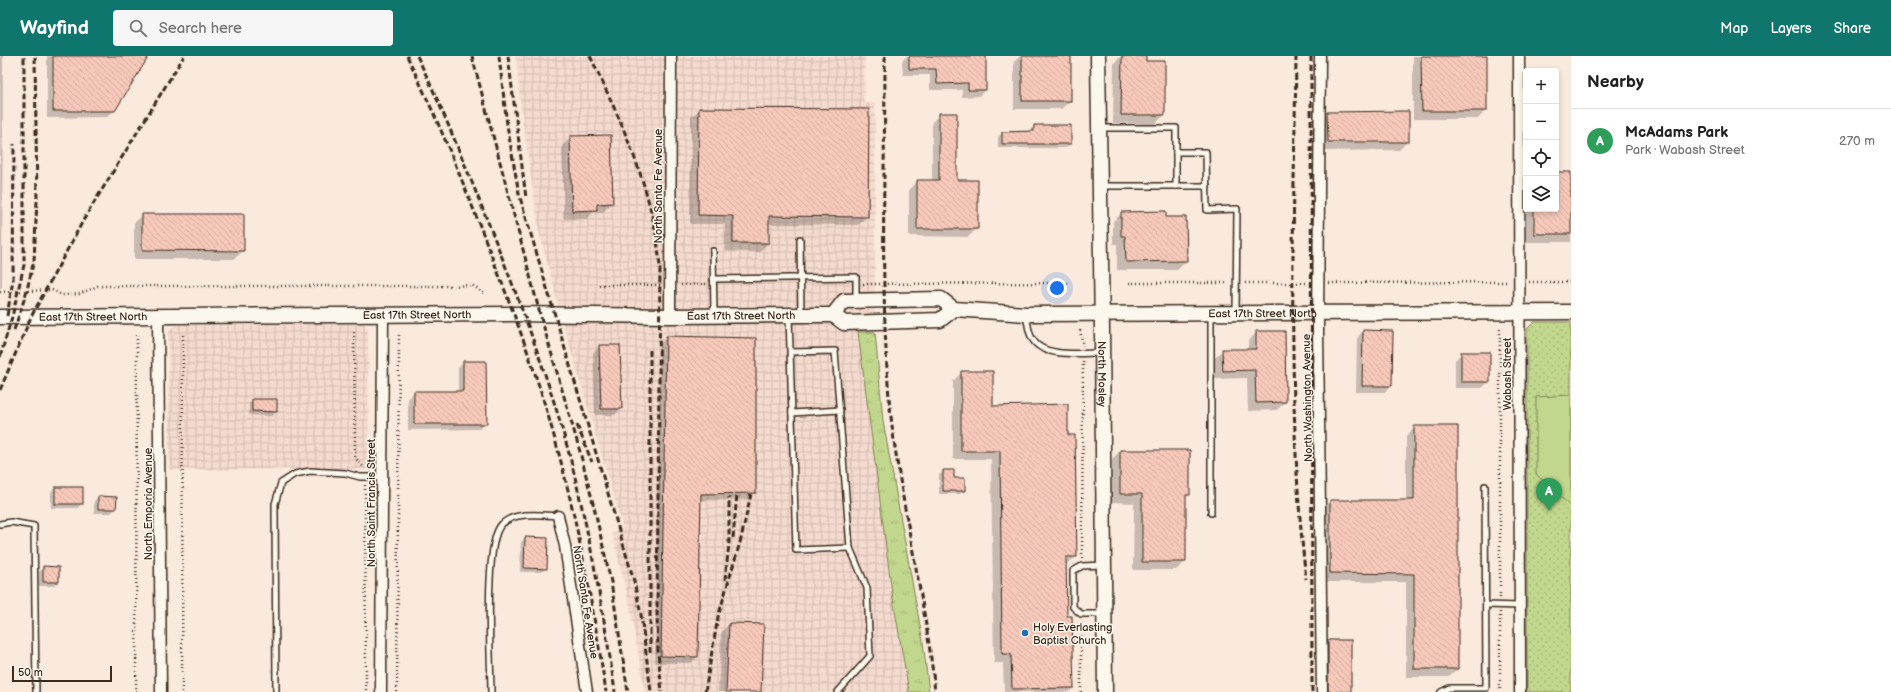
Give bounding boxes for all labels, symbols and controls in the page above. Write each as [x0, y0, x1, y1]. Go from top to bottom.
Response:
search box [113, 10, 393, 46]
text: Wayfind [20, 17, 89, 40]
icon: search [127, 17, 149, 39]
text: Search here [159, 19, 242, 38]
text: Map [1720, 20, 1748, 37]
text: Layers [1770, 20, 1812, 37]
text: Share [1834, 20, 1871, 37]
map controls [1523, 68, 1559, 212]
button: + [1523, 68, 1559, 104]
text: Nearby [1587, 72, 1644, 92]
button: − [1523, 104, 1559, 140]
text: McAdams Park [1625, 123, 1728, 142]
street label: North Santa Fe Avenue [652, 128, 665, 243]
text: A [1596, 133, 1604, 149]
text: 270 m [1839, 133, 1875, 149]
button: locate [1523, 140, 1559, 176]
text: Park · Wabash Street [1625, 142, 1745, 158]
button: layers [1523, 176, 1559, 212]
your location [1047, 278, 1067, 298]
street label: East 17th Street North [1208, 307, 1317, 320]
street label: East 17th Street North [363, 308, 471, 322]
street label: East 17th Street North [687, 309, 795, 323]
street label: East 17th Street North [39, 310, 147, 324]
street label: North Washington Avenue [1300, 333, 1315, 462]
street label: Wabash Street [1501, 337, 1514, 410]
street label: North Mosley [1095, 341, 1109, 407]
street label: North Saint Francis Street [365, 438, 378, 567]
street label: North Emporia Avenue [142, 447, 155, 560]
pin: A [1536, 478, 1562, 511]
street label: North Santa Fe Avenue [570, 544, 601, 660]
place label: Holy Everlasting Baptist Church [1033, 621, 1112, 647]
marker: Holy Everlasting Baptist Church [1020, 628, 1030, 638]
scale bar [12, 664, 112, 683]
text: 50 m [18, 666, 43, 679]

